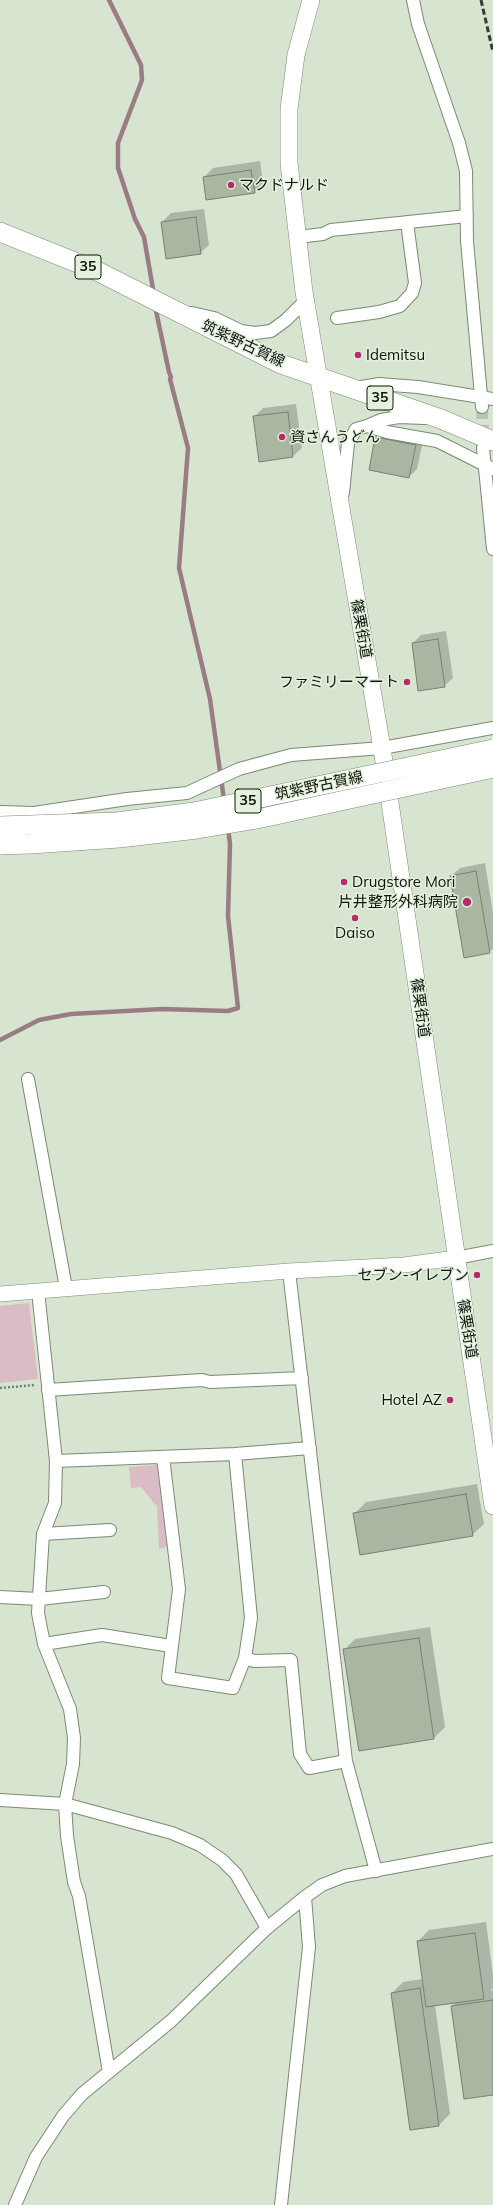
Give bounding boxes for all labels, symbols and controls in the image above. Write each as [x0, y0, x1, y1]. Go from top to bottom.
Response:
place label: マクドナルド [239, 176, 329, 194]
marker: マクドナルド [226, 180, 236, 190]
road number: 35 [75, 255, 101, 279]
street label: 筑紫野古賀線 [198, 317, 288, 371]
place label: Idemitsu [366, 346, 425, 364]
marker: Idemitsu [353, 350, 363, 360]
road number: 35 [367, 386, 393, 410]
place label: 資さんうどん [290, 428, 380, 446]
marker: 資さんうどん [277, 432, 287, 442]
street label: 篠栗街道 [347, 598, 375, 660]
place label: ファミリーマート [279, 673, 399, 691]
marker: ファミリーマート [402, 677, 412, 687]
street label: 筑紫野古賀線 [273, 768, 365, 804]
road number: 35 [235, 789, 261, 813]
place label: Drugstore Mori [352, 873, 455, 891]
marker: Drugstore Mori [339, 877, 349, 887]
place label: 片井整形外科病院 [338, 893, 458, 911]
marker: 片井整形外科病院 [461, 896, 473, 908]
marker: Daiso [350, 913, 360, 923]
place label: Daiso [335, 924, 375, 942]
street label: 篠栗街道 [407, 977, 433, 1039]
place label: セブン-イレブン [358, 1266, 469, 1284]
marker: セブン-イレブン [472, 1270, 482, 1280]
street label: 篠栗街道 [453, 1298, 481, 1360]
place label: Hotel AZ [381, 1391, 442, 1409]
marker: Hotel AZ [445, 1395, 455, 1405]

